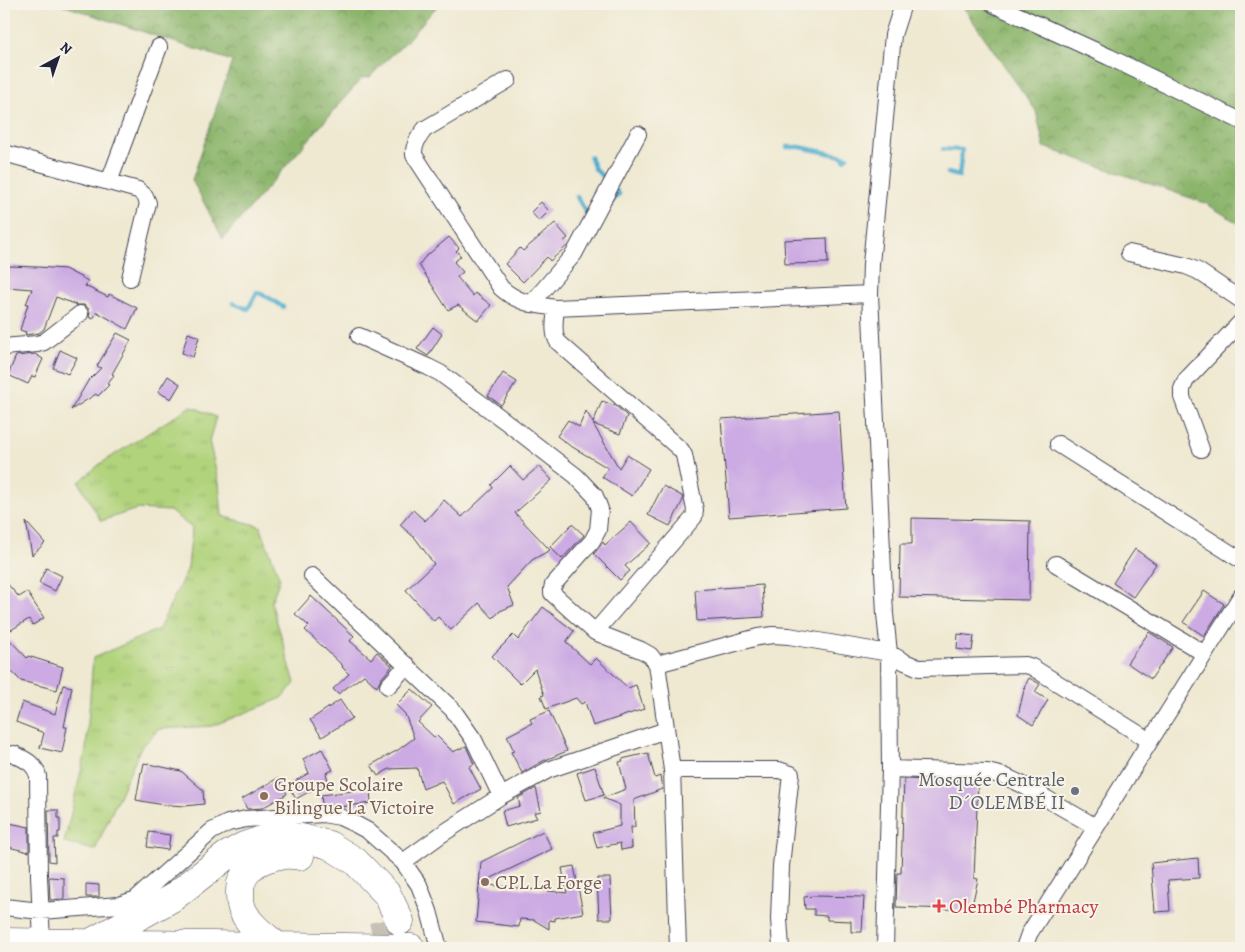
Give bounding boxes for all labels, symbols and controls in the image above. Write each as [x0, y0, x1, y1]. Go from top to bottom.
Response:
north arrow [32, 32, 82, 82]
text: N [56, 38, 76, 59]
place label: Mosquée Centrale D´OLEMBÉ II [918, 766, 1065, 816]
place label: Groupe Scolaire Bilingue La Victoire [274, 771, 434, 821]
marker: Mosquée Centrale D´OLEMBÉ II [1069, 785, 1081, 797]
marker: Groupe Scolaire Bilingue La Victoire [258, 790, 270, 802]
place label: CPL La Forge [495, 869, 602, 896]
marker: CPL La Forge [479, 876, 491, 888]
place label: Olembé Pharmacy [949, 893, 1100, 920]
marker: Olembé Pharmacy [933, 900, 945, 912]

